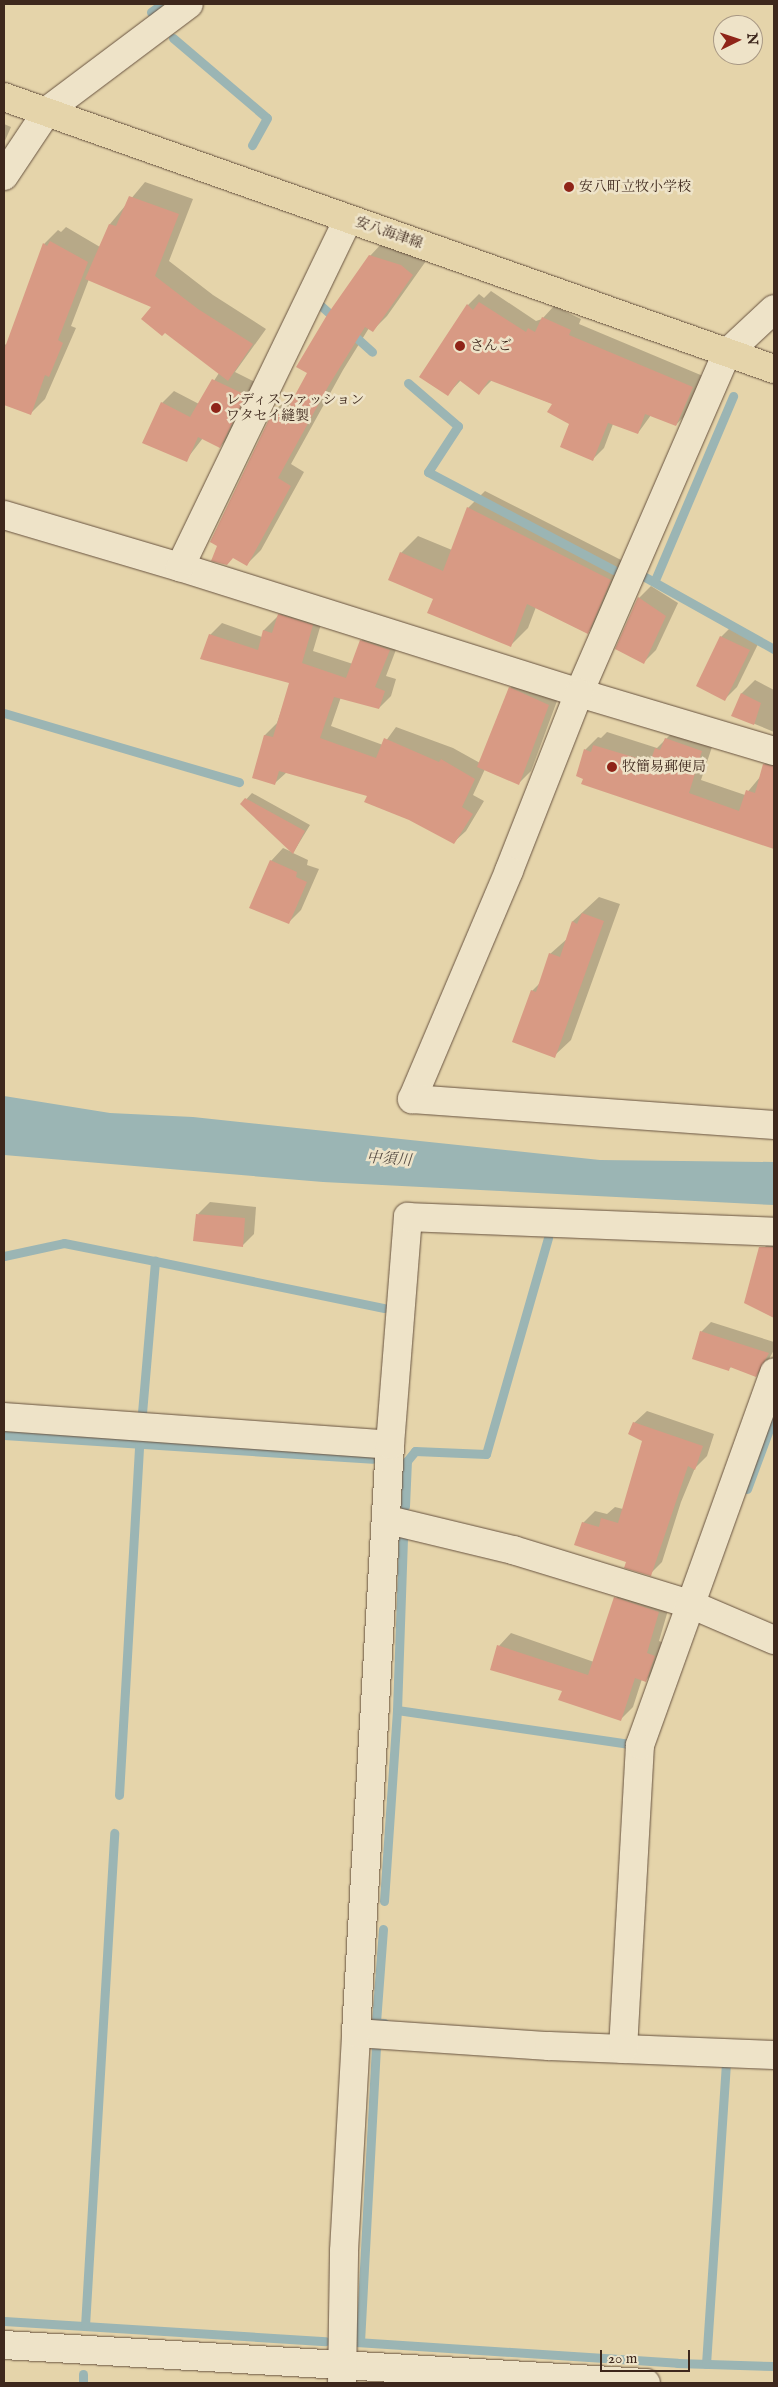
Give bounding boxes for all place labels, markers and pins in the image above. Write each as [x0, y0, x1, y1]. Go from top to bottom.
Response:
place label: 安八町立牧小学校 [579, 179, 691, 195]
marker: 安八町立牧小学校 [563, 181, 575, 193]
place label: さんご [470, 338, 512, 354]
marker: さんご [454, 340, 466, 352]
place label: レディスファッション ワタセイ縫製 [226, 392, 366, 424]
marker: レディスファッション ワタセイ縫製 [210, 402, 222, 414]
place label: 牧簡易郵便局 [622, 759, 706, 775]
marker: 牧簡易郵便局 [606, 761, 618, 773]

